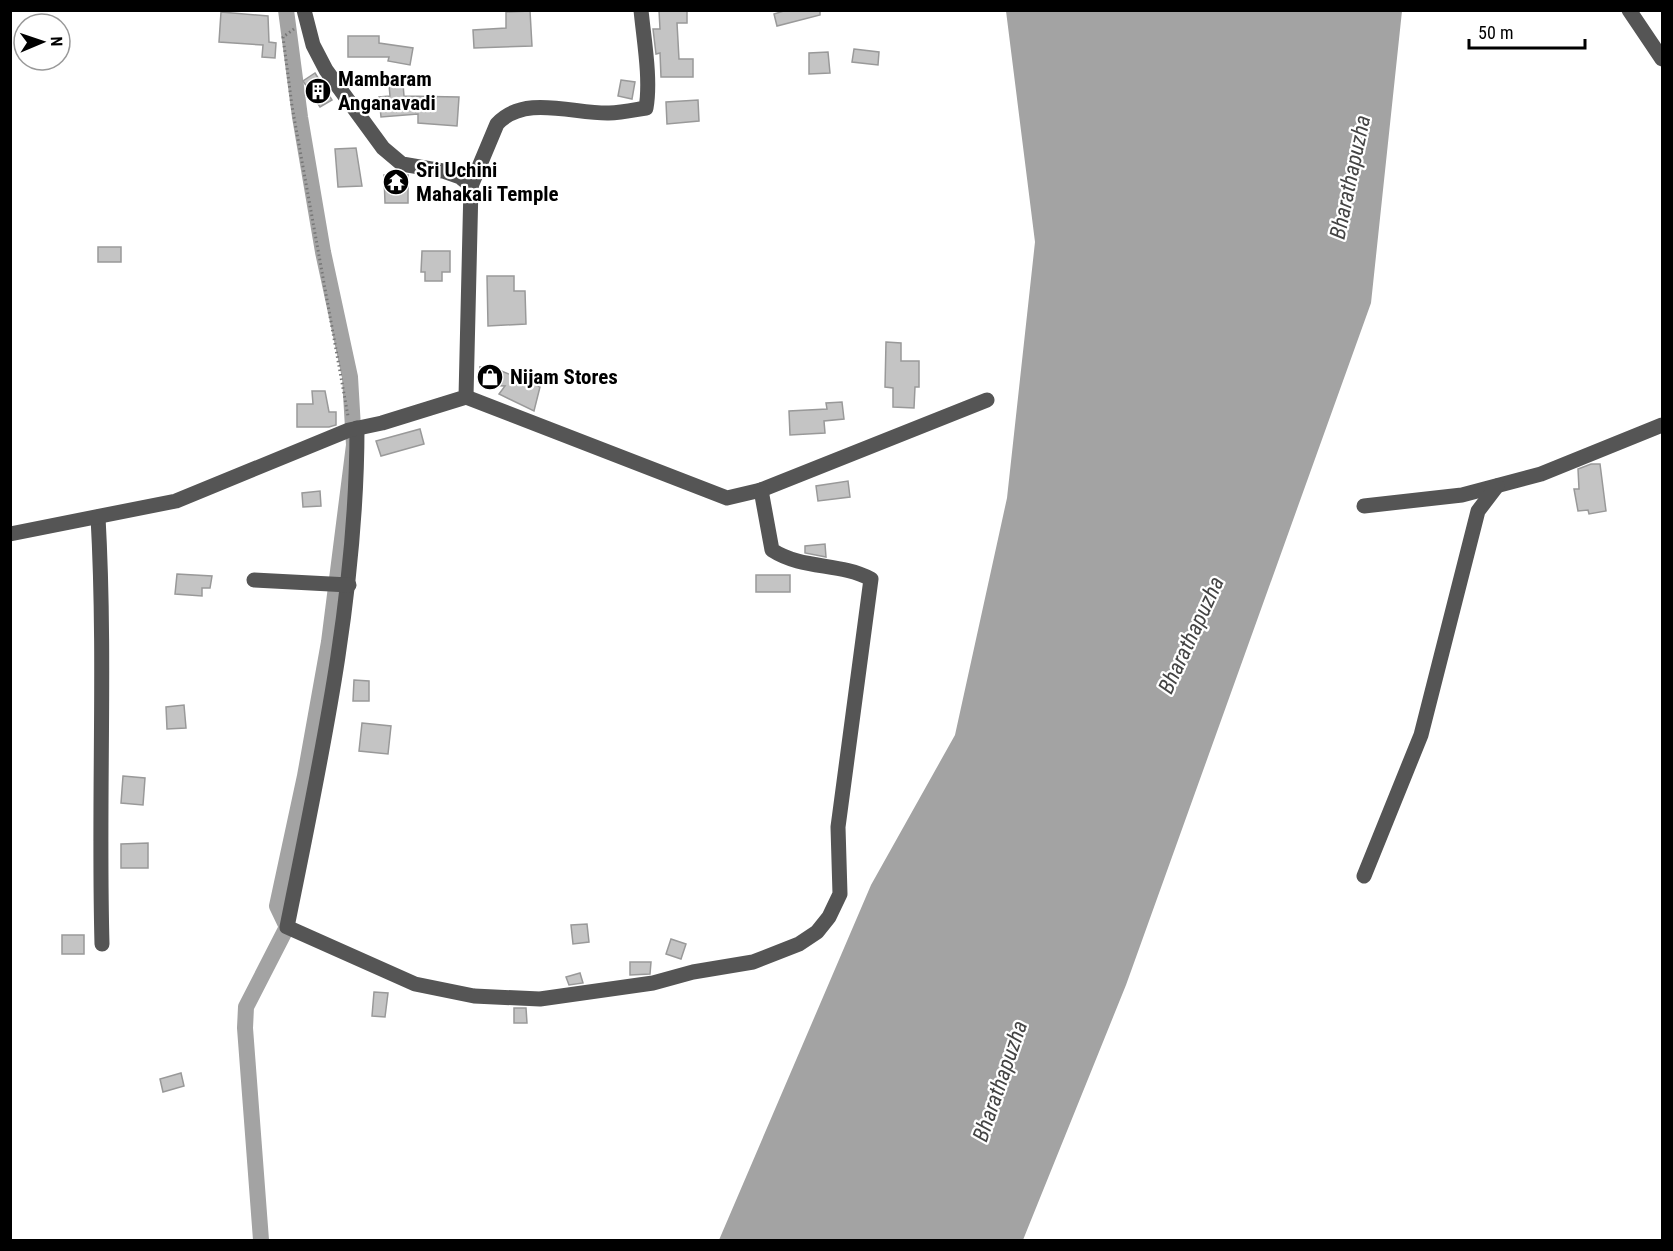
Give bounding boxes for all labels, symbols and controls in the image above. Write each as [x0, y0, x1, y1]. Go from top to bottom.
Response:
north arrow [12, 12, 72, 72]
scale bar [1469, 12, 1584, 50]
text: 50 m [1478, 22, 1513, 43]
text: N [47, 36, 66, 47]
place label: Mambaram Anganavadi [338, 67, 436, 115]
building icon: Mambaram Anganavadi [303, 76, 333, 106]
water label: Bharathapuzha [1325, 113, 1375, 241]
place label: Sri Uchini Mahakali Temple [416, 158, 559, 206]
temple icon: Sri Uchini Mahakali Temple [381, 167, 411, 197]
shop icon: Nijam Stores [475, 362, 505, 392]
place label: Nijam Stores [510, 365, 618, 389]
water label: Bharathapuzha [1153, 573, 1229, 697]
water label: Bharathapuzha [968, 1017, 1032, 1145]

